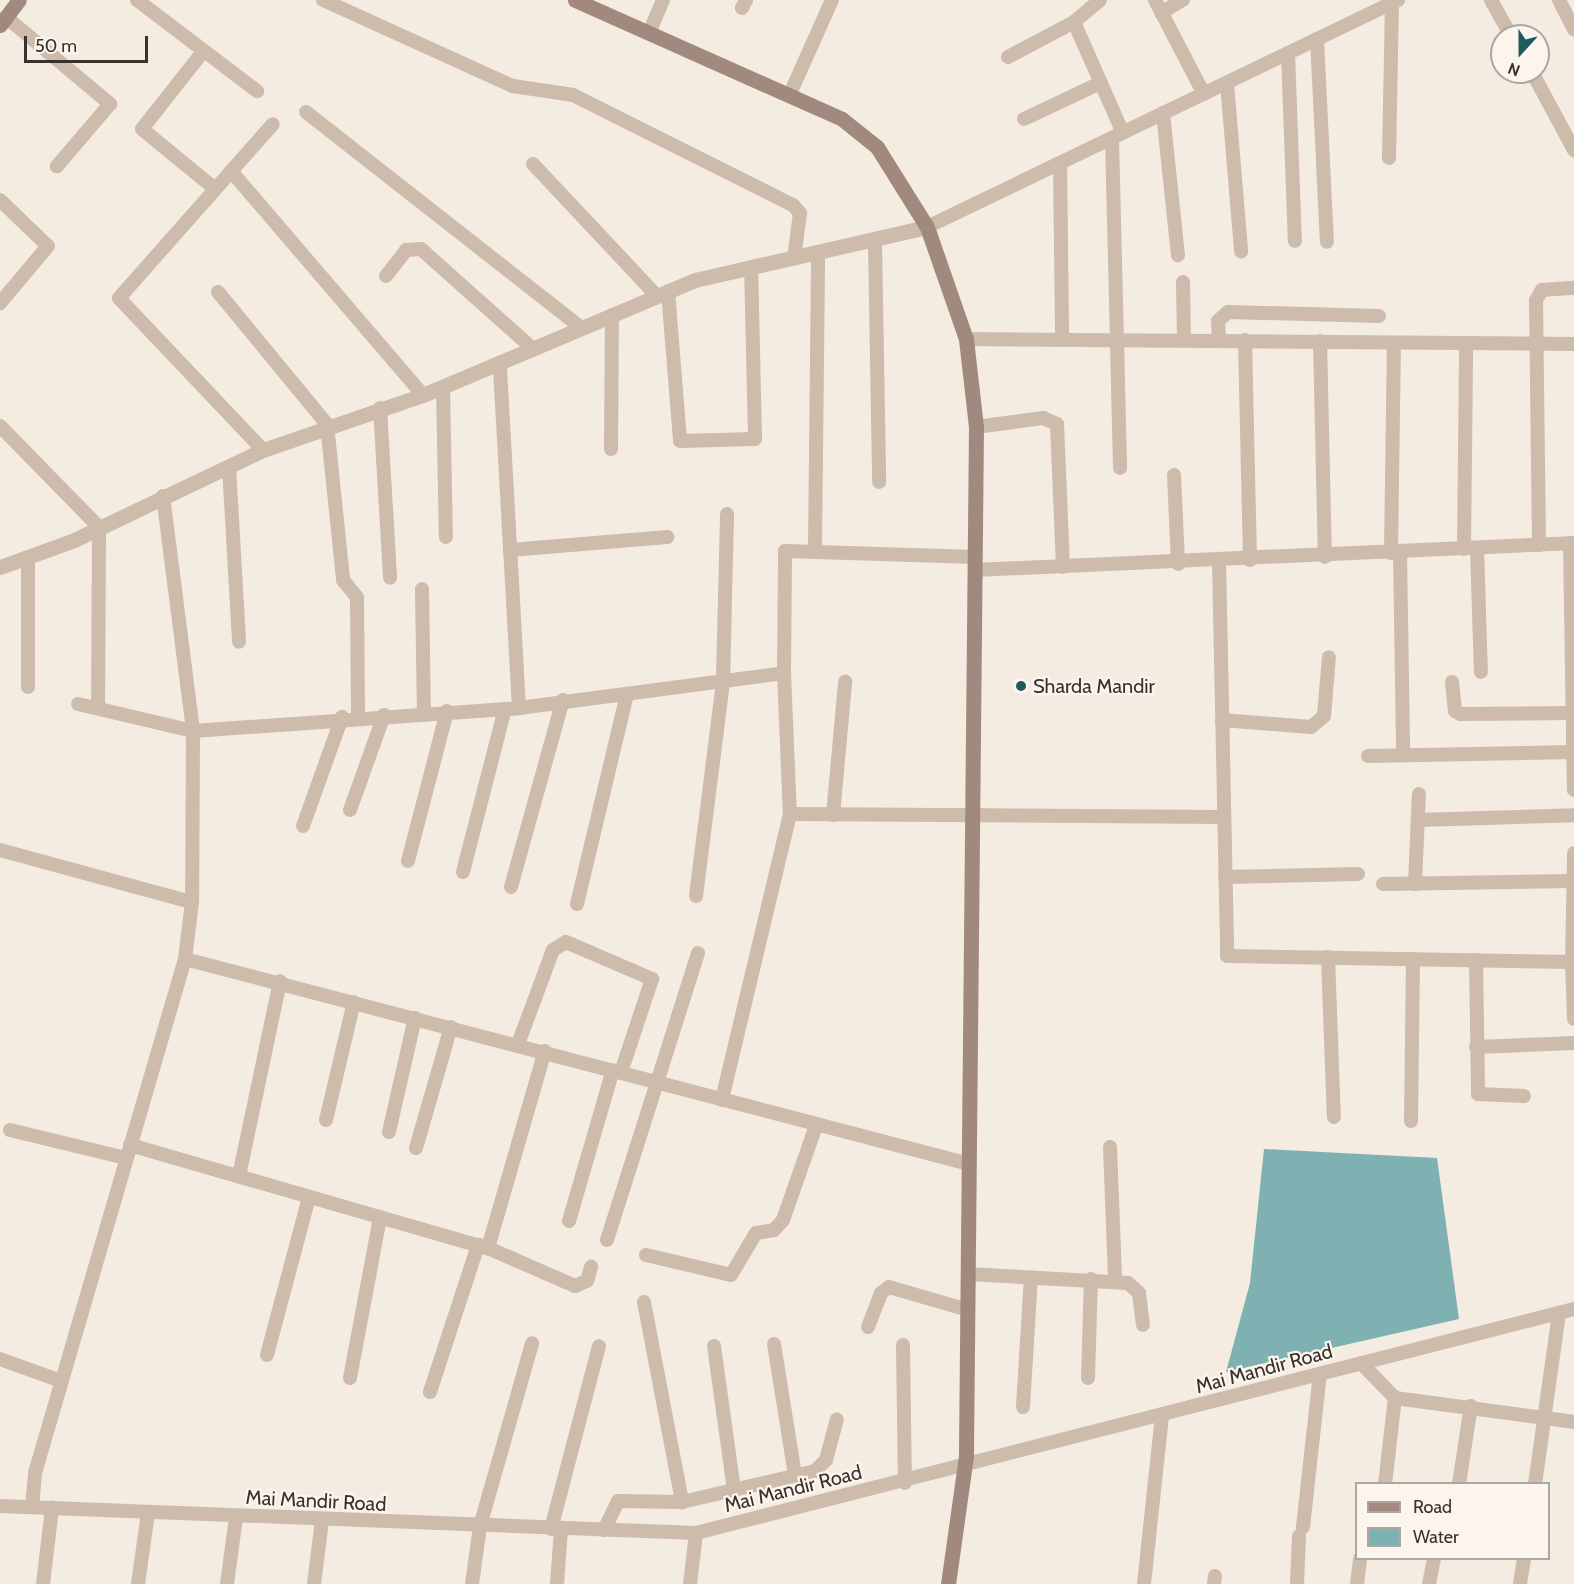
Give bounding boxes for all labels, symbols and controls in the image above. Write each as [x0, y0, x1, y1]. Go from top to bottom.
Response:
scale bar [27, 24, 152, 62]
north arrow [1490, 24, 1550, 84]
text: 50 m [35, 35, 77, 57]
text: N [1505, 59, 1523, 80]
place label: Sharda Mandir [1033, 674, 1155, 698]
marker: Sharda Mandir [1014, 679, 1028, 693]
street label: Mai Mandir Road [1193, 1339, 1335, 1399]
street label: Mai Mandir Road [722, 1460, 864, 1518]
legend [1355, 1482, 1550, 1560]
street label: Mai Mandir Road [245, 1485, 387, 1517]
text: Road [1413, 1496, 1452, 1518]
text: Water [1413, 1526, 1459, 1548]

